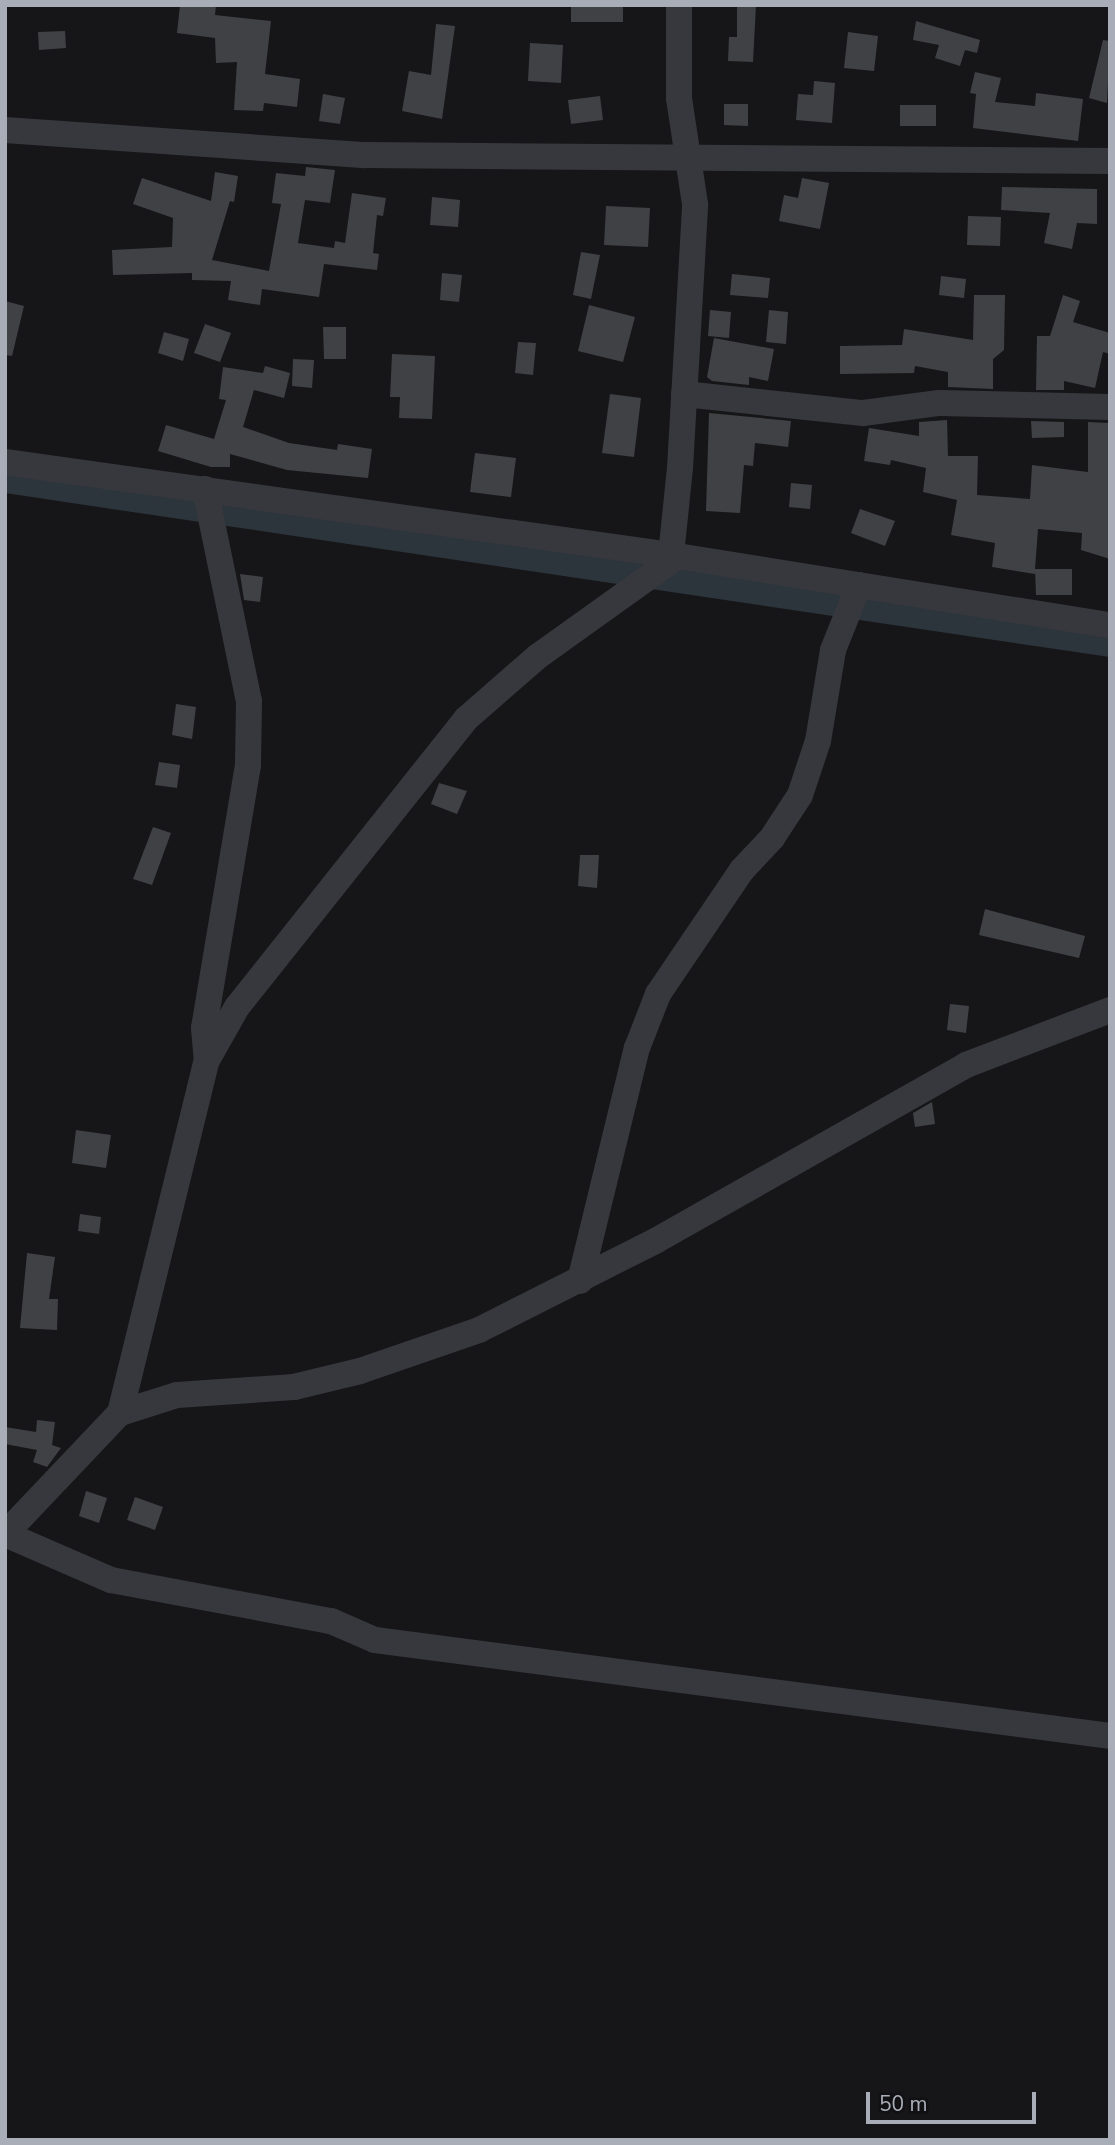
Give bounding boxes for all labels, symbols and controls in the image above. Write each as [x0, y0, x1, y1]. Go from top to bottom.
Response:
scale bar [870, 2078, 1040, 2122]
text: 50 m [879, 2090, 928, 2118]

